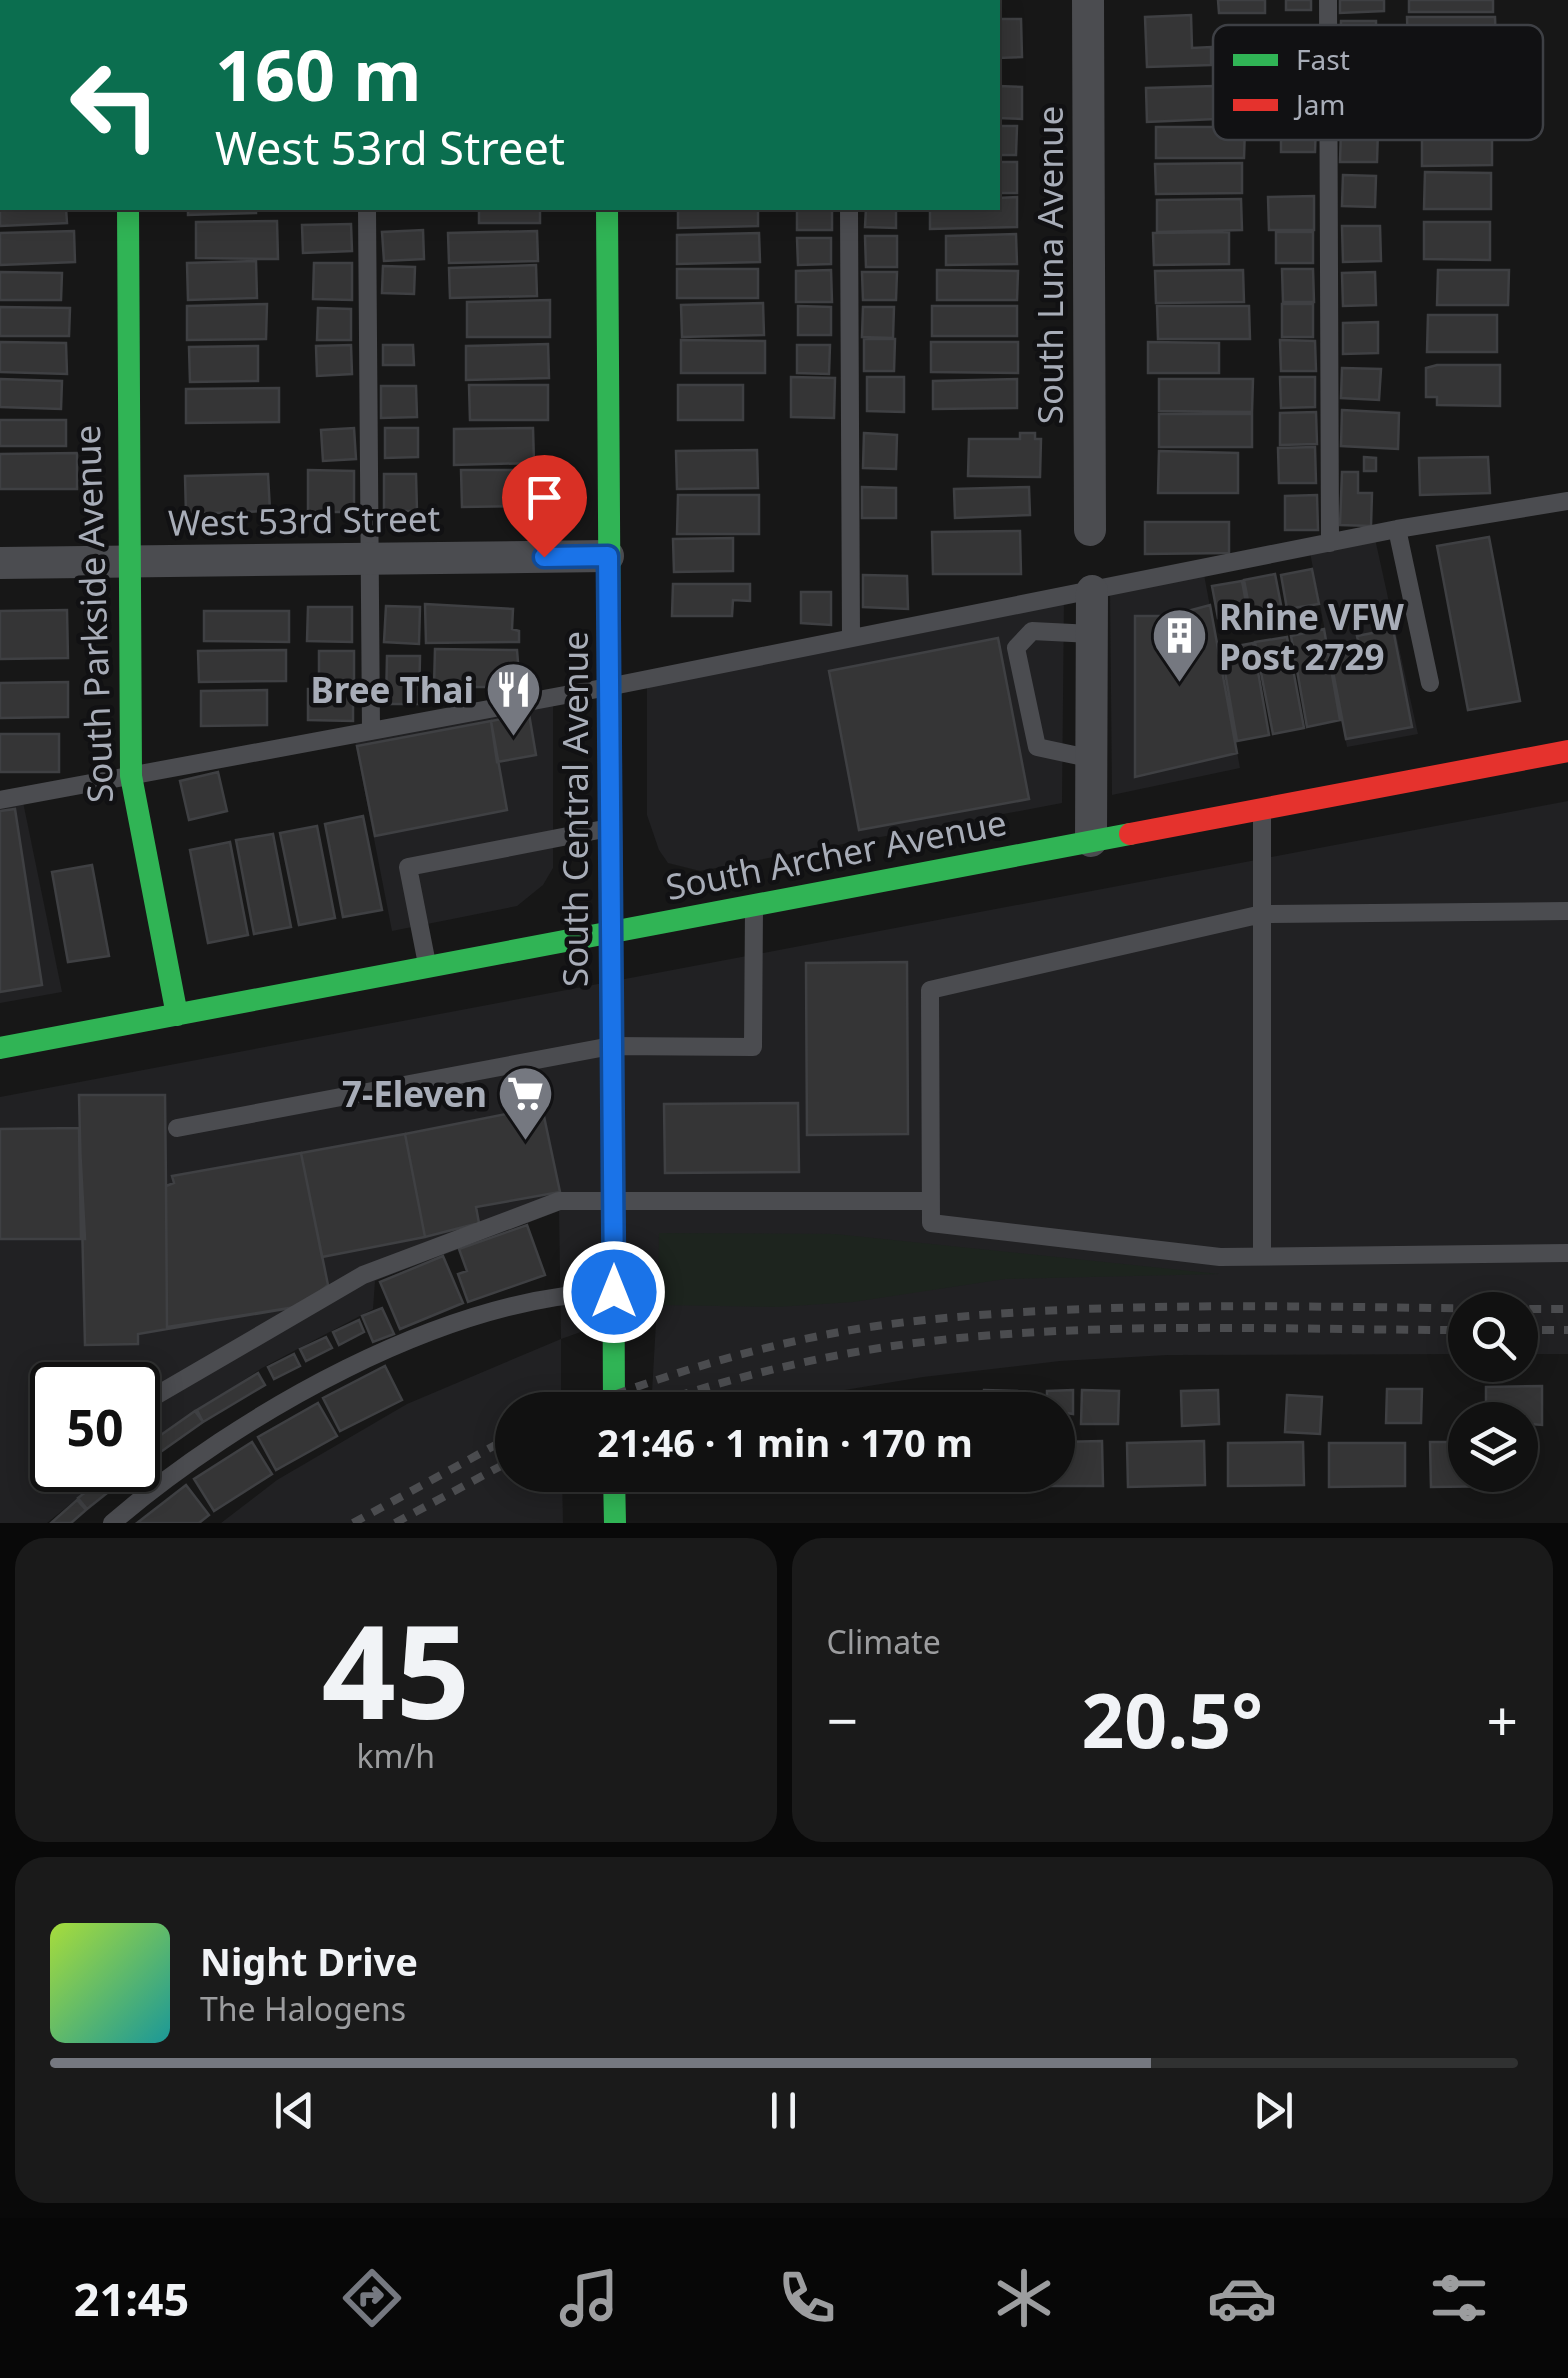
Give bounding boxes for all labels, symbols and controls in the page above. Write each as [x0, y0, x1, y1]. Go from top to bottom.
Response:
legend [1213, 25, 1543, 140]
text: 160 m [215, 26, 422, 122]
icon: left [50, 40, 180, 170]
text: Fast [1296, 40, 1350, 78]
text: Jam [1293, 85, 1346, 123]
street label: South Luna Avenue [1026, 106, 1073, 424]
text: West 53rd Street [215, 117, 565, 178]
street label: South Parkside Avenue [63, 424, 123, 804]
pin [502, 455, 587, 558]
icon: arrive [517, 470, 572, 525]
street label: West 53rd Street [167, 494, 441, 546]
place label: Rhine VFW Post 2729 [1219, 593, 1404, 680]
building icon: Rhine VFW Post 2729 [1150, 606, 1210, 685]
street label: South Central Avenue [551, 631, 598, 987]
restaurant icon: Bree Thai [483, 659, 543, 738]
place label: Bree Thai [311, 666, 474, 713]
street label: South Archer Avenue [662, 798, 1010, 910]
supermarket icon: 7-Eleven [496, 1063, 556, 1142]
place label: 7-Eleven [342, 1070, 487, 1117]
position arrow [562, 1240, 666, 1344]
map controls [1448, 1292, 1538, 1492]
button: search [1448, 1292, 1538, 1382]
speed limit sign: 50 [30, 1362, 160, 1492]
button: layers [1448, 1402, 1538, 1492]
text: 21:46 · 1 min · 170 m [597, 1416, 973, 1468]
text: 45 [321, 1580, 470, 1757]
text: Climate [827, 1620, 941, 1663]
text: 20.5° [1081, 1668, 1263, 1770]
text: − [827, 1682, 858, 1757]
text: + [1487, 1682, 1518, 1757]
text: km/h [356, 1734, 435, 1777]
text: Night Drive [200, 1935, 418, 1987]
text: The Halogens [200, 1987, 406, 2030]
icon: previous [267, 2083, 322, 2138]
icon: pause [756, 2083, 811, 2138]
icon: next [1246, 2083, 1301, 2138]
icon: directions [337, 2263, 407, 2333]
icon: music [554, 2263, 624, 2333]
icon: phone [772, 2263, 842, 2333]
icon: climate [989, 2263, 1059, 2333]
icon: car [1207, 2263, 1277, 2333]
icon: filters [1424, 2263, 1494, 2333]
text: 21:45 [74, 2268, 189, 2329]

